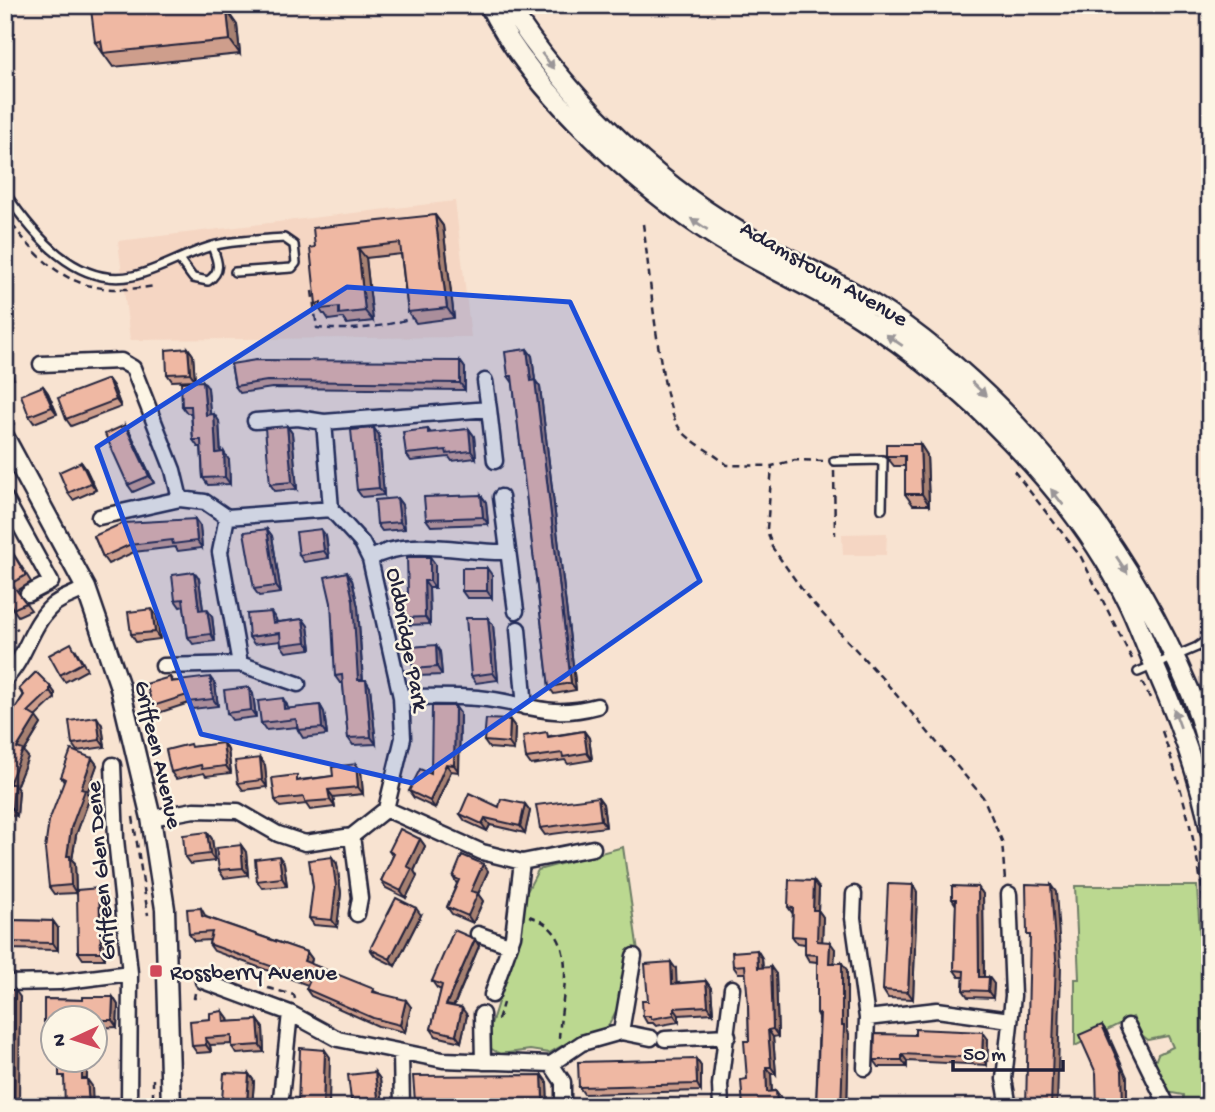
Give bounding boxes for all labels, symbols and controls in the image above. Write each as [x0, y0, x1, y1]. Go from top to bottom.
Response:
one-way arrow [540, 52, 555, 69]
street label: Adamstown Avenue [735, 216, 913, 335]
one-way arrow [690, 217, 708, 231]
one-way arrow [885, 333, 903, 347]
one-way arrow [970, 381, 987, 397]
one-way arrow [1050, 489, 1065, 507]
one-way arrow [1116, 555, 1129, 575]
street label: Oldbridge Park [378, 566, 433, 716]
street label: Griffeen Avenue [126, 678, 187, 832]
one-way arrow [1171, 707, 1182, 728]
street label: Griffeen Glen Dene [81, 779, 124, 961]
place label: Rossberry Avenue [170, 961, 338, 988]
marker: Rossberry Avenue [148, 963, 164, 979]
north arrow [38, 1004, 108, 1074]
scale bar [953, 1028, 1063, 1072]
text: N [49, 1033, 72, 1047]
text: 50 m [963, 1044, 1006, 1069]

